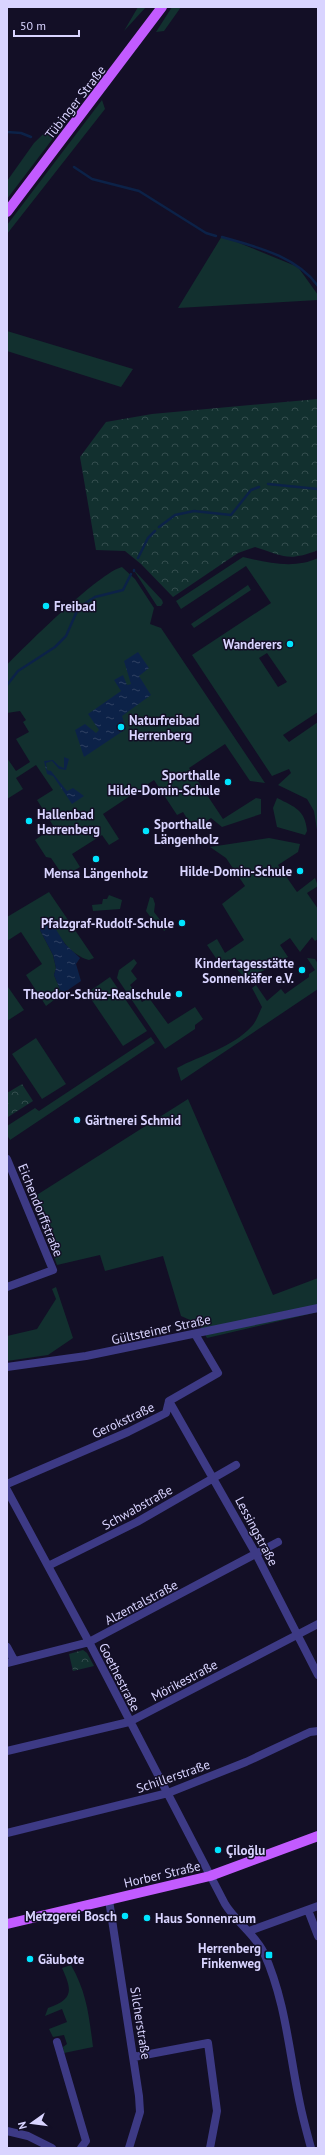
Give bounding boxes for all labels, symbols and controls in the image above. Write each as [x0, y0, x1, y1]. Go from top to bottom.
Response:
scale bar [14, 12, 79, 38]
text: 50 m [20, 18, 46, 33]
street label: Tübinger Straße [41, 62, 109, 143]
place label: Freibad [54, 598, 96, 615]
marker: Freibad [41, 601, 51, 611]
place label: Wanderers [223, 636, 283, 653]
marker: Wanderers [285, 639, 295, 649]
place label: Naturfreibad Herrenberg [129, 712, 199, 744]
marker: Naturfreibad Herrenberg [116, 722, 126, 732]
place label: Sporthalle Hilde-Domin-Schule [108, 767, 220, 799]
marker: Sporthalle Hilde-Domin-Schule [223, 777, 233, 787]
place label: Hallenbad Herrenberg [37, 806, 100, 838]
marker: Hallenbad Herrenberg [24, 816, 34, 826]
place label: Sporthalle Längenholz [154, 816, 219, 848]
marker: Sporthalle Längenholz [141, 826, 151, 836]
marker: Mensa Längenholz [91, 854, 101, 864]
place label: Hilde-Domin-Schule [180, 863, 292, 880]
place label: Mensa Längenholz [44, 865, 148, 882]
marker: Hilde-Domin-Schule [295, 866, 305, 876]
place label: Pfalzgraf-Rudolf-Schule [41, 915, 174, 932]
marker: Pfalzgraf-Rudolf-Schule [177, 918, 187, 928]
place label: Kindertagesstätte Sonnenkäfer e.V. [195, 955, 294, 987]
marker: Kindertagesstätte Sonnenkäfer e.V. [297, 965, 307, 975]
place label: Theodor-Schüz-Realschule [23, 986, 171, 1003]
marker: Theodor-Schüz-Realschule [174, 989, 184, 999]
place label: Gärtnerei Schmid [85, 1112, 181, 1129]
marker: Gärtnerei Schmid [72, 1115, 82, 1125]
street label: Eichendorffstraße [14, 1161, 67, 1259]
street label: Gültsteiner Straße [110, 1311, 212, 1348]
street label: Gerokstraße [89, 1399, 157, 1442]
street label: Schwabstraße [99, 1481, 175, 1534]
street label: Lessingstraße [231, 1494, 282, 1569]
street label: Alzentalstraße [102, 1576, 181, 1629]
street label: Goethestraße [95, 1640, 144, 1714]
street label: Mörikestraße [148, 1656, 220, 1705]
street label: Schillerstraße [134, 1756, 212, 1797]
place label: Çiloğlu [226, 1842, 265, 1859]
marker: Çiloğlu [213, 1845, 223, 1855]
street label: Horber Straße [122, 1857, 202, 1892]
place label: Metzgerei Bosch [25, 1908, 117, 1925]
place label: Haus Sonnenraum [155, 1910, 256, 1927]
marker: Metzgerei Bosch [120, 1911, 130, 1921]
marker: Haus Sonnenraum [142, 1913, 152, 1923]
place label: Herrenberg Finkenweg [198, 1940, 261, 1972]
marker: Herrenberg Finkenweg [264, 1950, 274, 1960]
place label: Gäubote [38, 1951, 85, 1968]
marker: Gäubote [25, 1954, 35, 1964]
street label: Silcherstraße [126, 1986, 155, 2061]
north arrow [12, 2103, 52, 2143]
text: N [15, 2120, 30, 2131]

